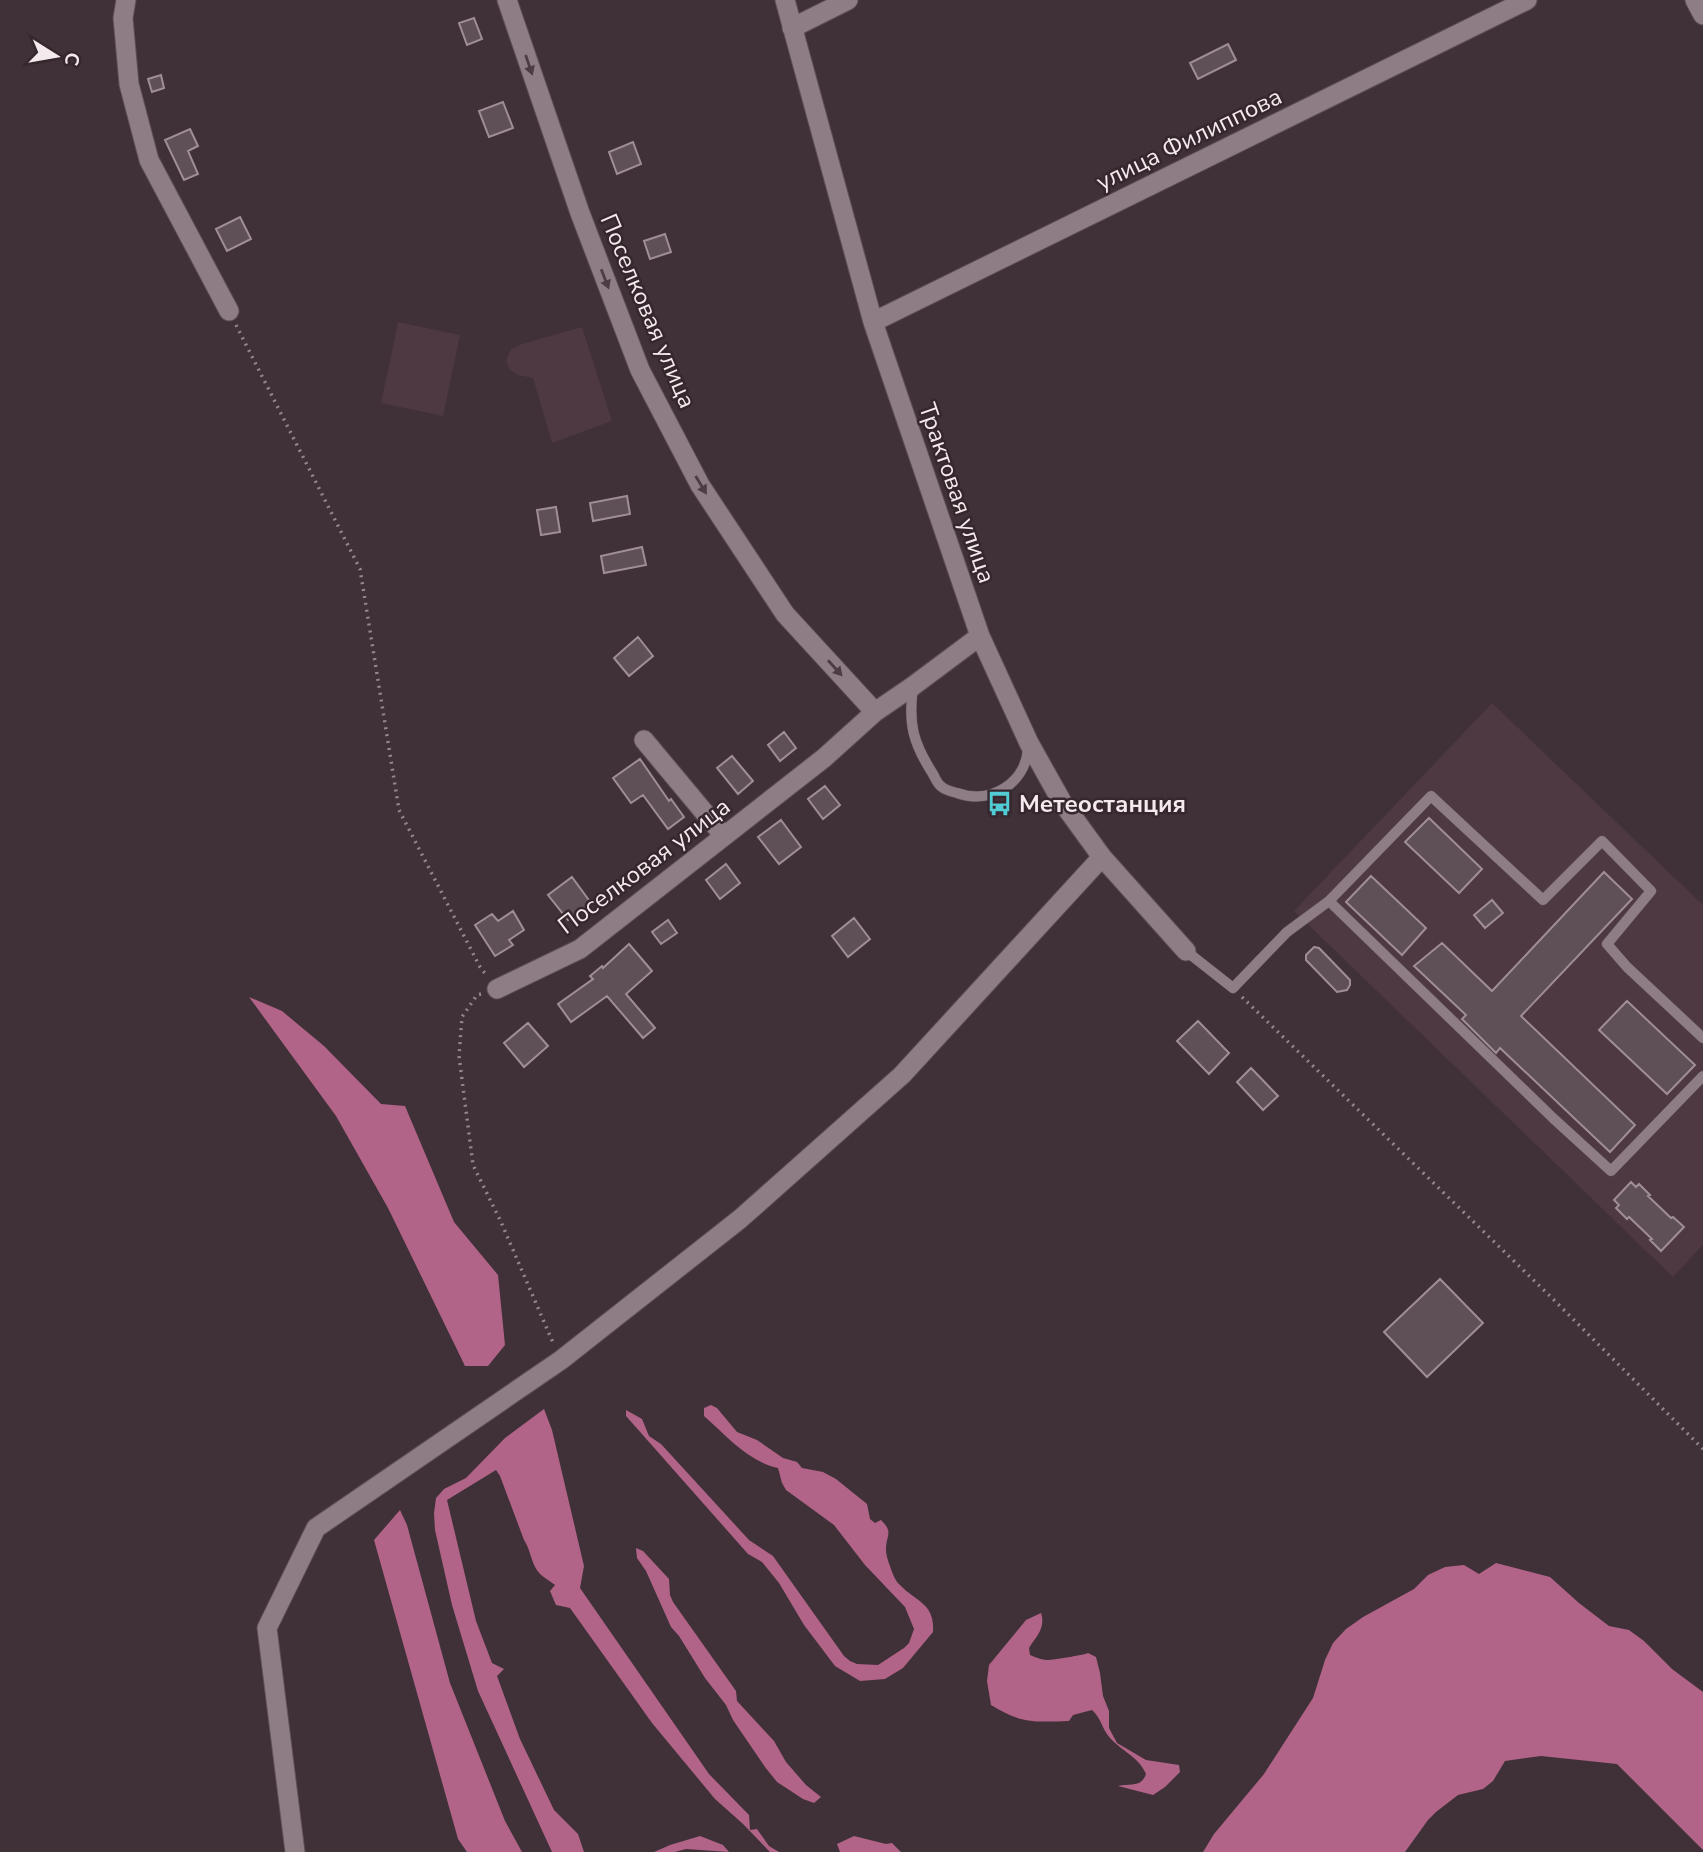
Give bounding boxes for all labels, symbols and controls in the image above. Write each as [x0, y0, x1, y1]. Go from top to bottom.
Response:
north arrow [21, 21, 91, 91]
text: С [58, 50, 86, 68]
one-way arrow [524, 54, 535, 75]
street label: улица Филиппова [1091, 80, 1287, 198]
street label: Поселковая улица [593, 209, 703, 413]
one-way arrow [600, 268, 611, 289]
street label: Трактовая улица [911, 399, 1003, 587]
one-way arrow [695, 475, 707, 494]
one-way arrow [826, 659, 842, 676]
place label: Метеостанция [1019, 788, 1186, 820]
bus stop icon: Метеостанция [985, 790, 1013, 818]
street label: Поселковая улица [551, 791, 737, 941]

